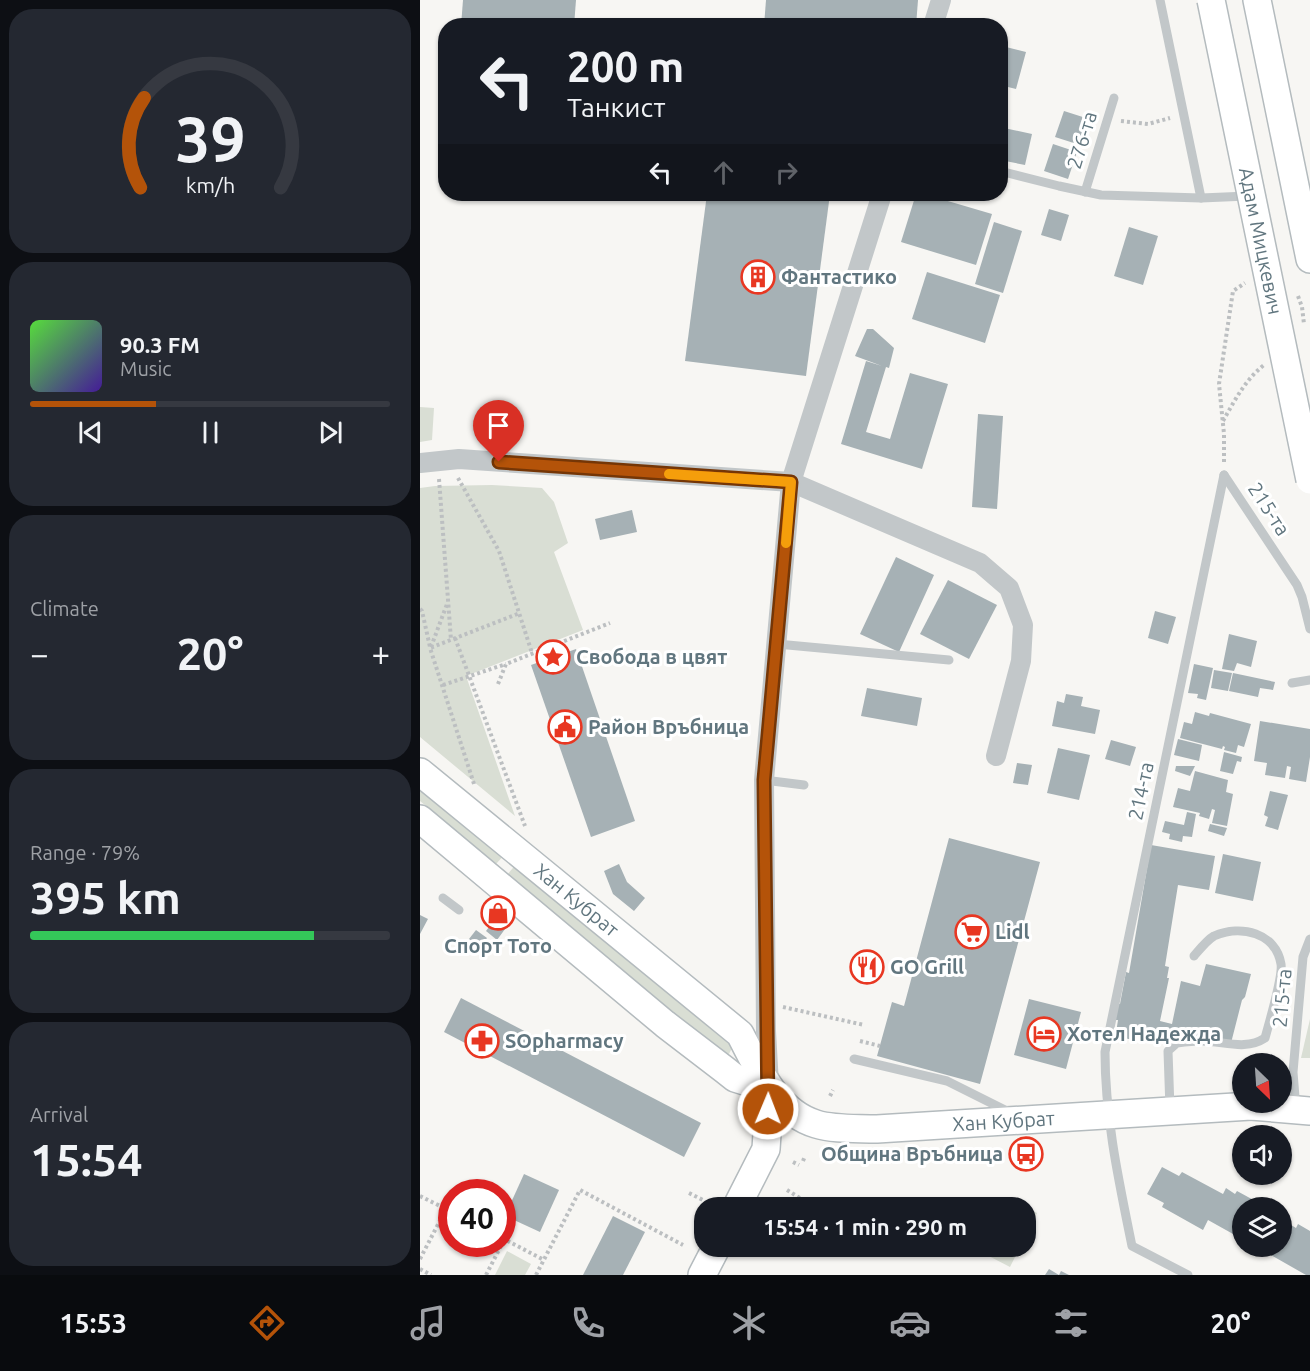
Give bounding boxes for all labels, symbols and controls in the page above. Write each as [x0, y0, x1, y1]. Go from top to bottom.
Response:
icon: left [468, 42, 546, 120]
text: 200 m [567, 43, 684, 90]
text: Танкист [567, 92, 665, 122]
text: 39 [175, 104, 245, 174]
street label: 276-та [1062, 108, 1101, 171]
icon: left [644, 156, 677, 189]
icon: ahead [707, 156, 740, 189]
icon: right [770, 156, 803, 189]
street label: Адам Мицкевич [1235, 165, 1288, 317]
text: km/h [185, 173, 235, 197]
building icon: Фантастико [740, 259, 776, 295]
place label: Фантастико [781, 265, 897, 288]
text: 90.3 FM [120, 332, 200, 357]
text: Music [120, 357, 172, 380]
pin [473, 400, 524, 462]
icon: arrive [482, 409, 515, 442]
icon: previous [74, 416, 107, 449]
icon: pause [194, 416, 227, 449]
icon: next [314, 416, 347, 449]
street label: 215-та [1244, 478, 1295, 540]
text: Climate [30, 597, 99, 620]
text: 20° [177, 628, 243, 679]
text: − [30, 635, 49, 672]
text: + [371, 635, 390, 672]
place icon: Свобода в цвят [535, 639, 571, 675]
place label: Свобода в цвят [576, 645, 727, 668]
public building icon: Район Връбница [547, 709, 583, 745]
place label: Район Връбница [588, 715, 749, 738]
street label: 214-та [1123, 760, 1158, 822]
text: Range · 79% [30, 841, 140, 864]
street label: Хан Кубрат [530, 858, 624, 941]
text: 395 km [30, 872, 181, 923]
shop icon: Спорт Тото [480, 895, 516, 931]
supermarket icon: Lidl [954, 914, 990, 950]
place label: Lidl [995, 920, 1030, 943]
place label: Спорт Тото [444, 934, 552, 957]
restaurant icon: GO Grill [849, 949, 885, 985]
place label: GO Grill [890, 955, 964, 978]
street label: 215-та [1267, 968, 1296, 1028]
hotel icon: Хотел Надежда [1026, 1016, 1062, 1052]
place label: Хотел Надежда [1067, 1022, 1221, 1045]
pharmacy icon: SOpharmacy [464, 1023, 500, 1059]
place label: SOpharmacy [505, 1029, 624, 1052]
north arrow [1232, 1053, 1292, 1113]
map controls [1232, 1053, 1292, 1257]
position arrow [736, 1077, 800, 1141]
text: Arrival [30, 1103, 88, 1126]
street label: Хан Кубрат [952, 1106, 1056, 1135]
button: sound [1232, 1125, 1292, 1185]
text: 15:54 [30, 1134, 143, 1185]
bus stop icon: Община Връбница [1008, 1136, 1044, 1172]
place label: Община Връбница [821, 1142, 1003, 1165]
speed limit sign: 40 [438, 1179, 516, 1257]
button: layers [1232, 1197, 1292, 1257]
text: 15:54 · 1 min · 290 m [763, 1214, 967, 1239]
icon: directions [246, 1302, 288, 1344]
icon: music [407, 1302, 449, 1344]
icon: phone [567, 1302, 609, 1344]
icon: climate [728, 1302, 770, 1344]
icon: car [889, 1302, 931, 1344]
icon: filters [1050, 1302, 1092, 1344]
text: 15:53 [59, 1308, 127, 1338]
text: 20° [1211, 1308, 1251, 1338]

